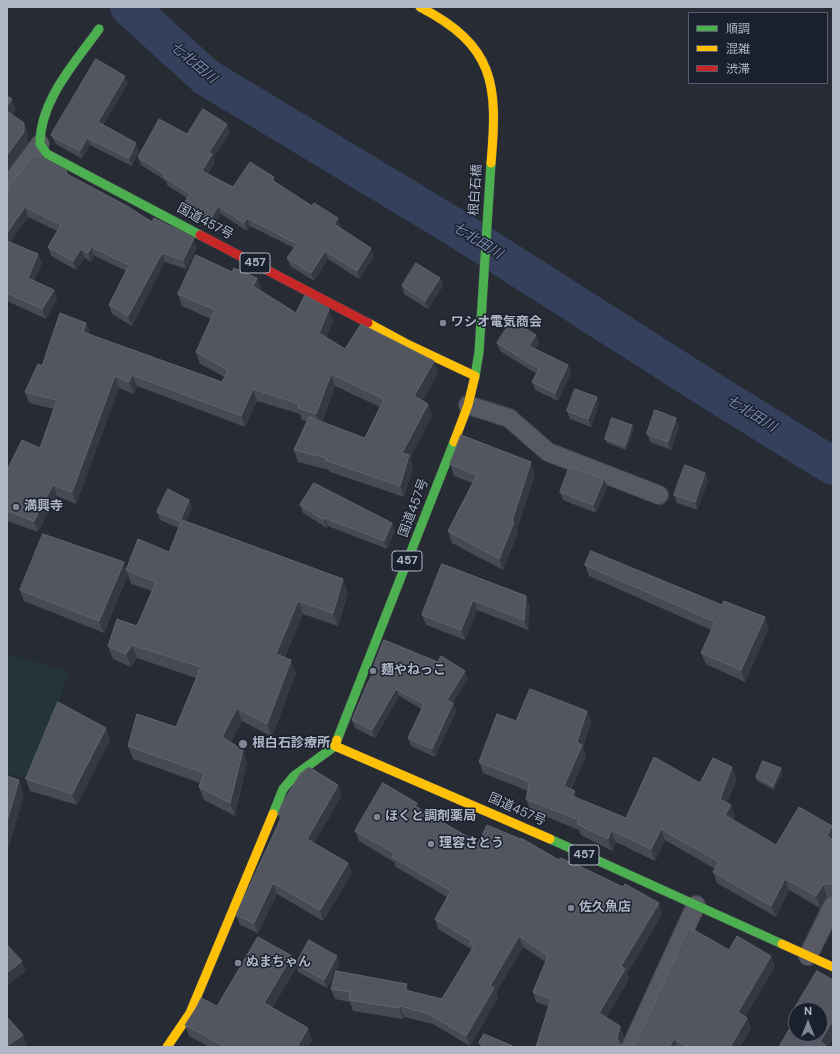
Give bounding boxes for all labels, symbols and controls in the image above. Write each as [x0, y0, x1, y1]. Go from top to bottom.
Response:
legend [688, 12, 828, 84]
text: 順調 [726, 21, 750, 37]
water label: 七北田川 [166, 39, 220, 87]
text: 混雑 [726, 41, 750, 57]
text: 渋滞 [726, 61, 750, 77]
street label: 根白石橋 [466, 164, 486, 216]
street label: 国道457号 [174, 201, 236, 243]
water label: 七北田川 [449, 219, 505, 263]
road number: 457 [240, 253, 270, 273]
place label: ワシオ電気商会 [451, 315, 542, 331]
marker: ワシオ電気商会 [438, 318, 448, 328]
water label: 七北田川 [723, 392, 779, 436]
street label: 国道457号 [396, 476, 432, 540]
place label: 満興寺 [24, 499, 63, 515]
marker: 満興寺 [11, 502, 21, 512]
road number: 457 [392, 551, 422, 571]
place label: 麺やねっこ [381, 663, 446, 679]
marker: 麺やねっこ [368, 666, 378, 676]
place label: 根白石診療所 [252, 736, 330, 752]
marker: 根白石診療所 [237, 738, 249, 750]
street label: 国道457号 [486, 790, 548, 830]
place label: ほくと調剤薬局 [385, 809, 476, 825]
marker: ほくと調剤薬局 [372, 812, 382, 822]
place label: 理容さとう [439, 836, 504, 852]
marker: 理容さとう [426, 839, 436, 849]
road number: 457 [569, 845, 599, 865]
place label: 佐久魚店 [579, 900, 631, 916]
marker: 佐久魚店 [566, 903, 576, 913]
place label: ぬまちゃん [246, 955, 311, 971]
marker: ぬまちゃん [233, 958, 243, 968]
north arrow [788, 1002, 828, 1042]
text: N [804, 1004, 812, 1018]

